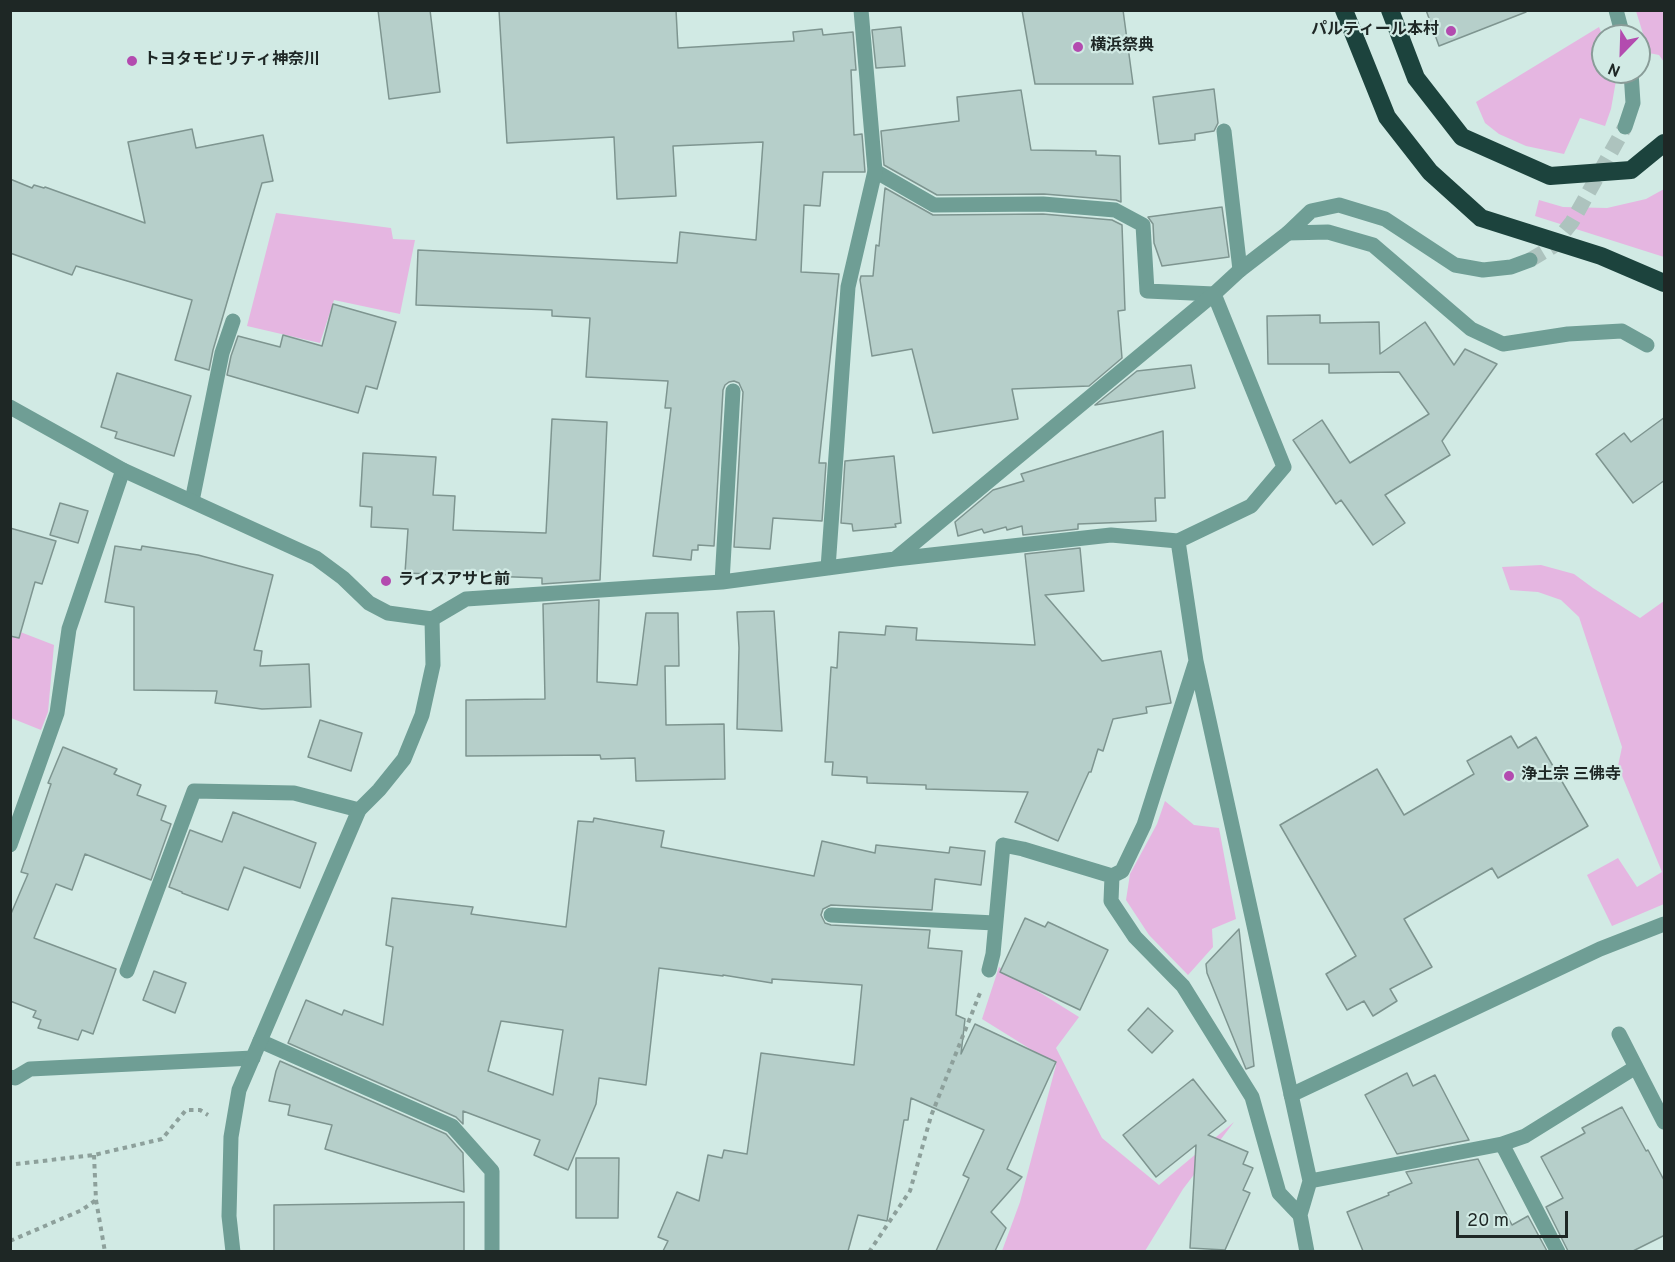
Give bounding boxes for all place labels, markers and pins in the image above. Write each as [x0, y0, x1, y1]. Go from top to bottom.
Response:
place label: パルティール本村 [1311, 21, 1439, 41]
marker: パルティール本村 [1444, 24, 1458, 38]
place label: 横浜祭典 [1090, 37, 1154, 57]
marker: 横浜祭典 [1071, 40, 1085, 54]
place label: トヨタモビリティ神奈川 [144, 51, 320, 71]
marker: トヨタモビリティ神奈川 [125, 54, 139, 68]
place label: ライスアサヒ前 [398, 571, 510, 591]
marker: ライスアサヒ前 [379, 574, 393, 588]
place label: 浄土宗 三佛寺 [1521, 766, 1621, 786]
marker: 浄土宗 三佛寺 [1502, 769, 1516, 783]

